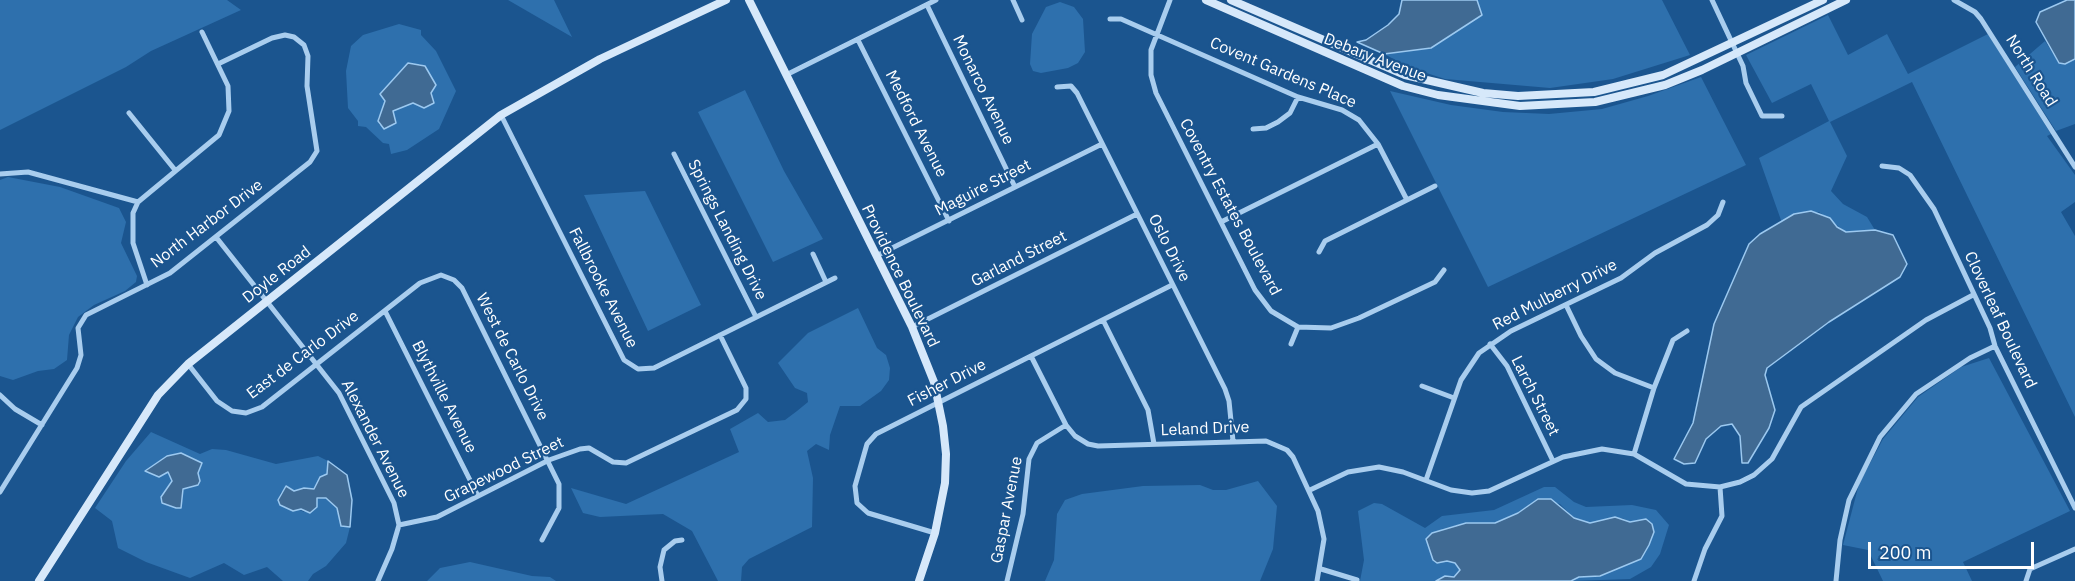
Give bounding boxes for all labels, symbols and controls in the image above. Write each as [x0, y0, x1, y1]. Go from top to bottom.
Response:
street label: Debary Avenue [1321, 30, 1429, 86]
street label: North Road [2001, 31, 2061, 111]
street label: Monarco Avenue [948, 32, 1018, 148]
street label: Covent Gardens Place [1207, 33, 1359, 113]
street label: Medford Avenue [881, 67, 951, 181]
street label: Coventry Estates Boulevard [1175, 115, 1285, 299]
street label: Maguire Street [932, 156, 1034, 220]
street label: Springs Landing Drive [683, 157, 771, 303]
street label: North Harbor Drive [147, 176, 267, 272]
street label: Providence Boulevard [857, 201, 943, 351]
street label: Oslo Drive [1144, 211, 1194, 285]
street label: Fallbrooke Avenue [564, 225, 642, 351]
street label: Garland Street [968, 227, 1070, 291]
street label: Doyle Road [239, 242, 315, 308]
street label: Cloverleaf Boulevard [1960, 248, 2040, 392]
street label: Red Mulberry Drive [1490, 255, 1620, 335]
street label: West de Carlo Drive [472, 290, 552, 424]
street label: East de Carlo Drive [243, 307, 363, 403]
street label: Blythville Avenue [407, 338, 481, 456]
street label: Larch Street [1507, 353, 1563, 439]
street label: Fisher Drive [905, 355, 989, 411]
street label: Alexander Avenue [337, 377, 413, 501]
street label: Leland Drive [1160, 418, 1250, 440]
street label: Grapewood Street [441, 433, 567, 507]
street label: Gaspar Avenue [987, 455, 1027, 565]
scale bar [1871, 530, 2038, 568]
text: 200 m [1879, 541, 1931, 564]

